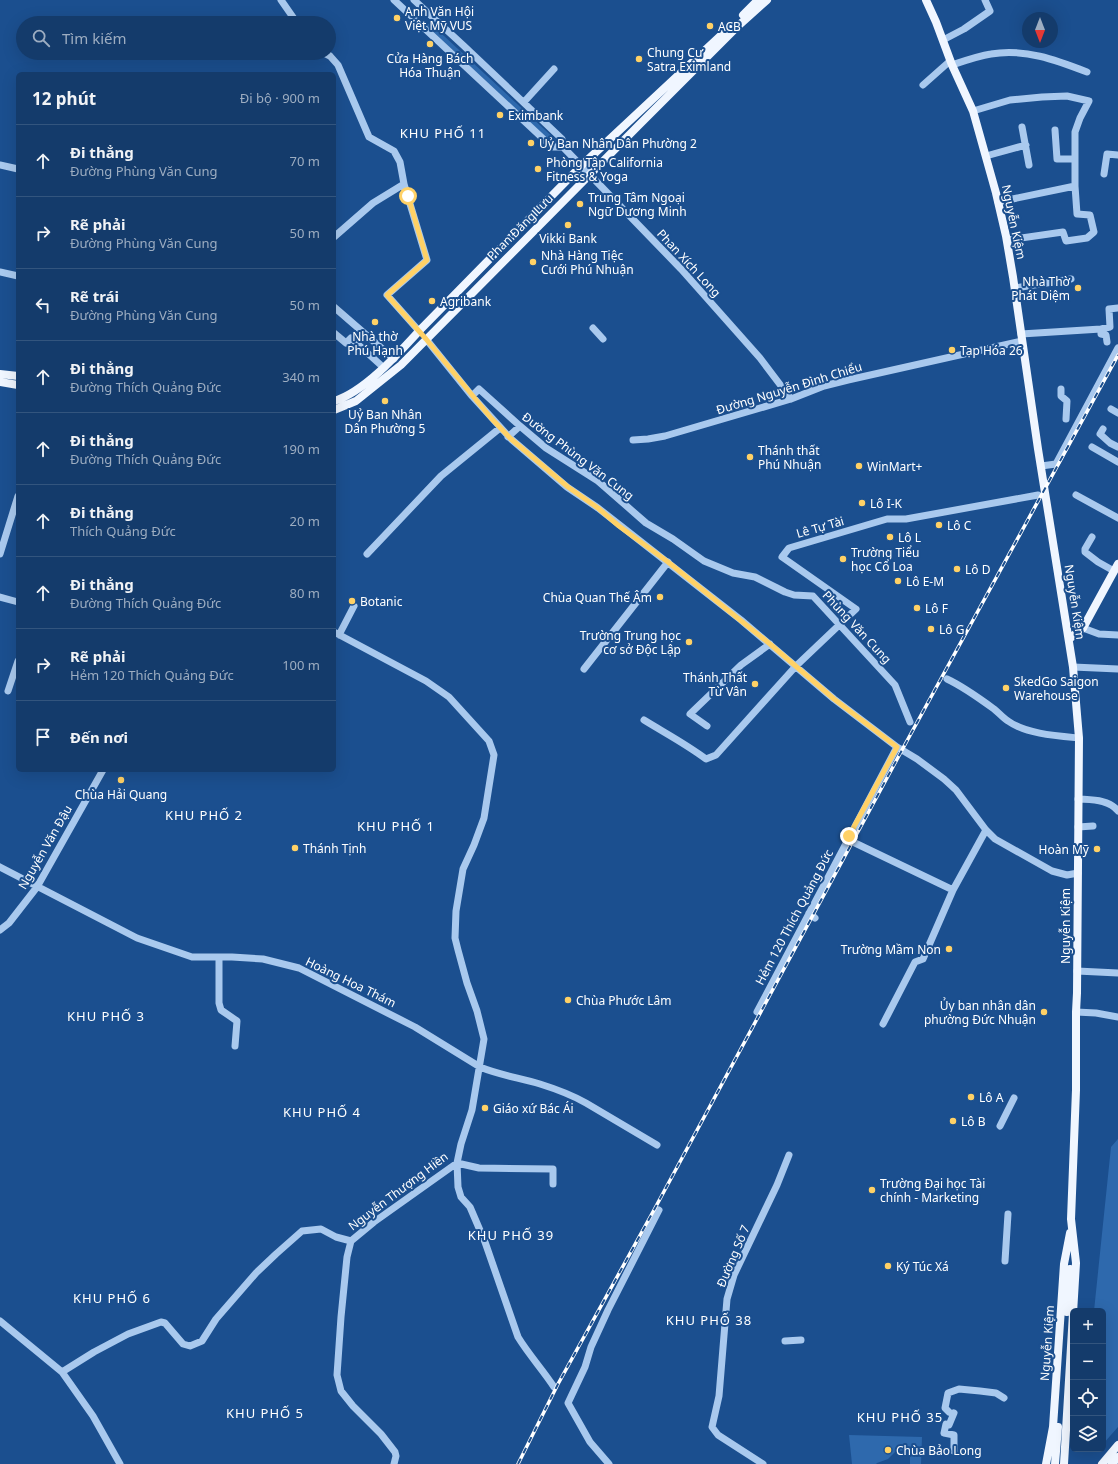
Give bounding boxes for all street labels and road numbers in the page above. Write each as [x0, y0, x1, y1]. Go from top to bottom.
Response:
street label: Nguyễn Kiệm [998, 183, 1030, 261]
street label: Phan Đăng Lưu [483, 190, 557, 264]
street label: Phan Xích Long [653, 225, 725, 301]
street label: Đường Nguyễn Đình Chiểu [714, 358, 864, 418]
street label: Đường Phùng Văn Cung [518, 408, 638, 504]
street label: Lê Tự Tài [794, 512, 846, 542]
street label: Nguyễn Kiệm [1061, 563, 1089, 641]
street label: Phùng Văn Cung [819, 587, 895, 667]
street label: Nguyễn Văn Đậu [14, 802, 76, 892]
street label: Hẻm 120 Thích Quảng Đức [751, 846, 837, 988]
street label: Nguyễn Kiệm [1057, 888, 1074, 964]
street label: Hoàng Hoa Thám [303, 953, 399, 1011]
street label: Nguyễn Thượng Hiền [345, 1148, 451, 1234]
street label: Đường Số 7 [712, 1222, 754, 1290]
street label: Nguyễn Kiệm [1036, 1305, 1058, 1381]

